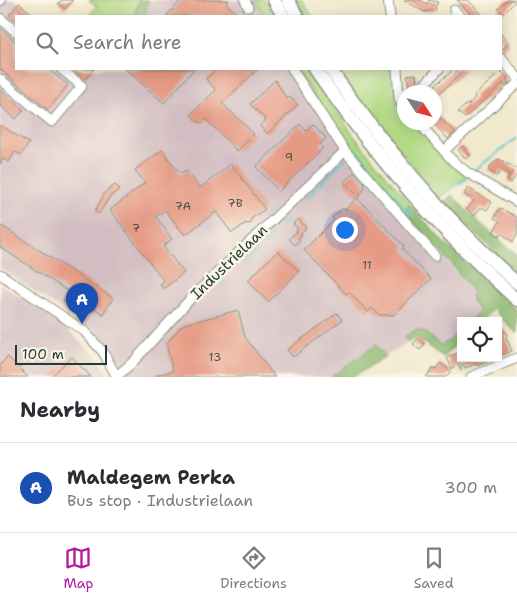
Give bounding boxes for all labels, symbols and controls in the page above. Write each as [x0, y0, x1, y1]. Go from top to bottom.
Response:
search box [15, 15, 502, 70]
icon: search [33, 29, 61, 57]
text: Search here [73, 30, 182, 55]
north arrow [397, 85, 442, 130]
house number: 9 [285, 149, 293, 165]
house number: 7B [227, 195, 243, 211]
house number: 7A [175, 198, 192, 214]
your location [332, 217, 358, 243]
house number: 7 [132, 220, 140, 236]
street label: Industrielaan [186, 220, 272, 304]
house number: 11 [362, 257, 372, 273]
pin: A [66, 283, 98, 324]
map controls [457, 317, 502, 362]
button: locate [457, 317, 502, 362]
scale bar [15, 342, 108, 365]
text: 100 m [22, 345, 64, 363]
house number: 13 [209, 349, 221, 365]
text: Nearby [20, 396, 100, 424]
text: Maldegem Perka [67, 465, 235, 490]
text: A [30, 477, 42, 498]
text: 300 m [445, 477, 497, 498]
text: Bus stop · Industrielaan [67, 490, 253, 511]
tab: Map [63, 544, 93, 592]
tab: Directions [220, 544, 287, 592]
tab: Saved [414, 544, 454, 592]

